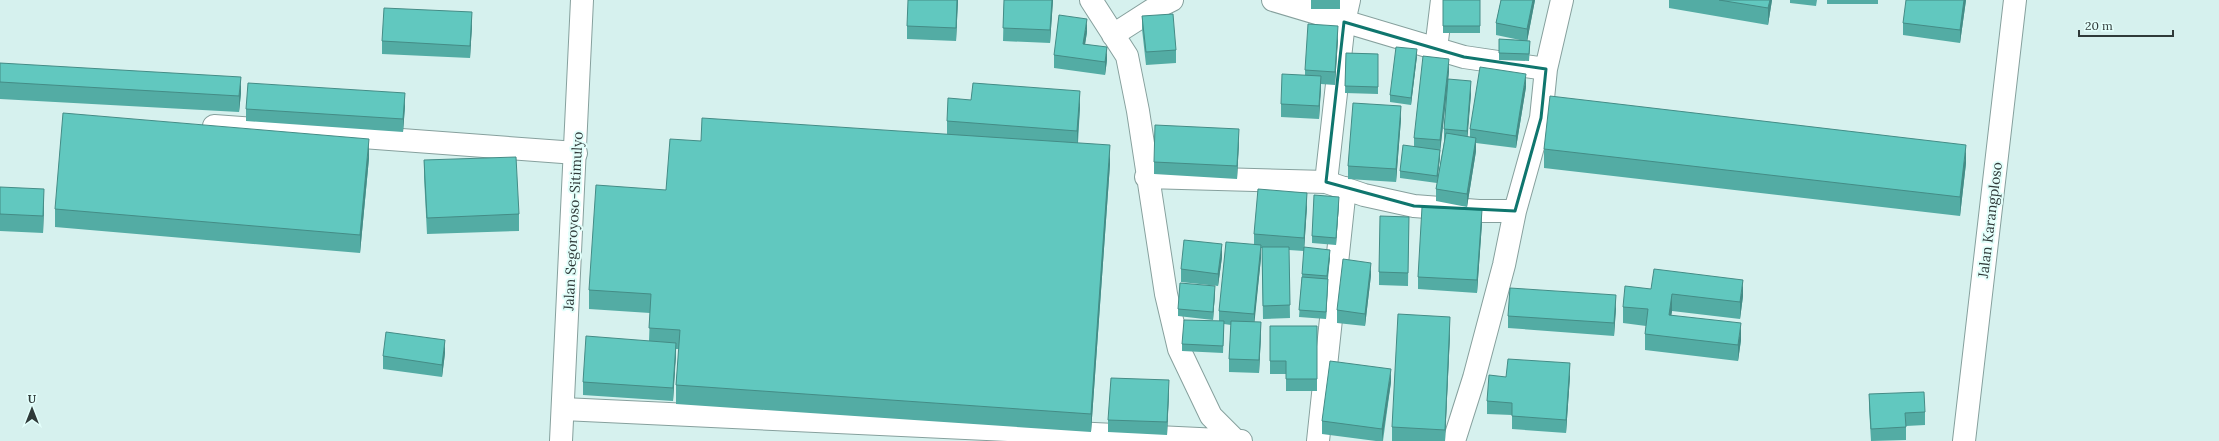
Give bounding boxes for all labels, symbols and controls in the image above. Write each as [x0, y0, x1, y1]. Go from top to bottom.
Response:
scale bar [2079, 12, 2173, 38]
text: 20 m [2085, 18, 2113, 33]
street label: Jalan Segoroyoso-Sitimulyo [559, 131, 587, 312]
street label: Jalan Karangploso [1974, 161, 2006, 280]
north arrow [12, 389, 52, 429]
text: U [28, 392, 37, 406]

